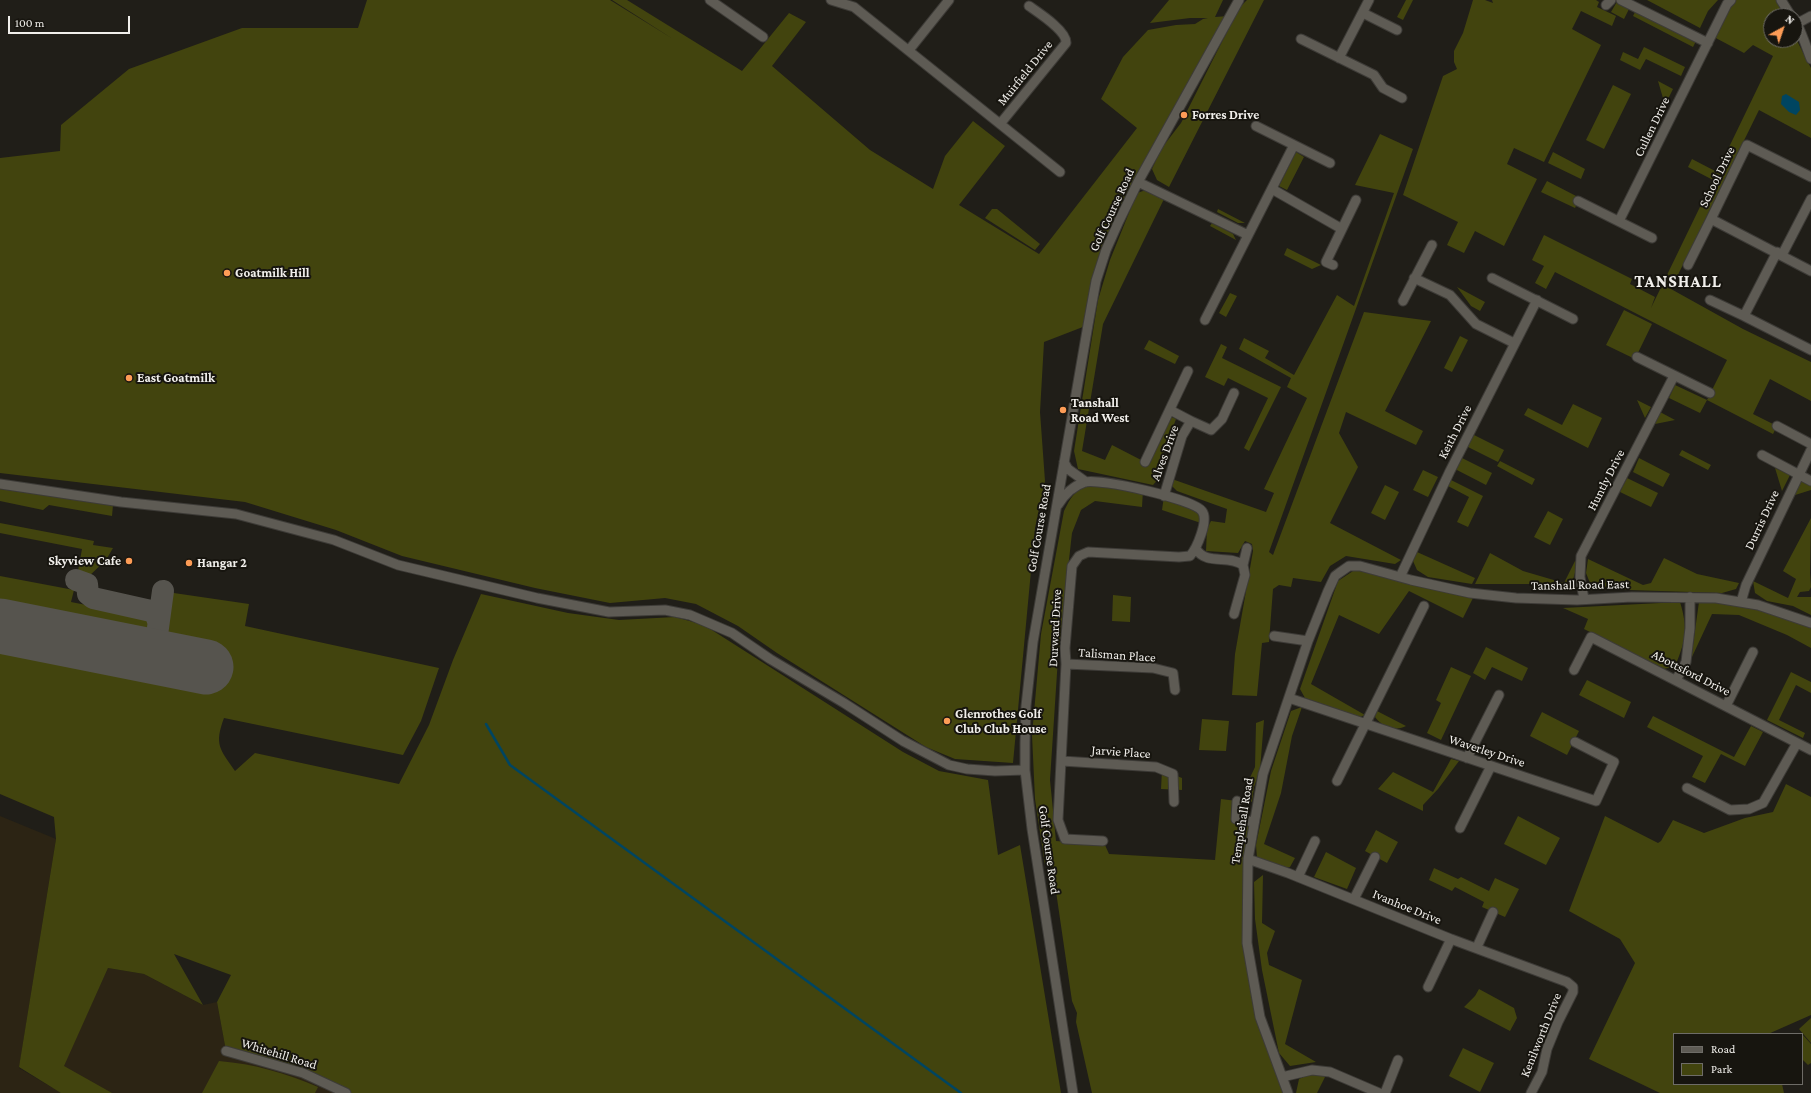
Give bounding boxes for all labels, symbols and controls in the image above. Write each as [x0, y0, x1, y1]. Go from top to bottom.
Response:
scale bar [10, 8, 132, 34]
north arrow [1763, 8, 1803, 48]
text: N [1783, 13, 1797, 27]
text: 100 m [15, 16, 44, 30]
street label: Muirfield Drive [994, 37, 1056, 109]
street label: Cullen Drive [1631, 94, 1673, 160]
place label: Forres Drive [1192, 107, 1259, 123]
marker: Forres Drive [1179, 110, 1189, 120]
street label: School Drive [1696, 144, 1738, 210]
street label: Golf Course Road [1086, 166, 1138, 254]
place label: Goatmilk Hill [235, 265, 310, 281]
marker: Goatmilk Hill [222, 268, 232, 278]
district label: TANSHALL [1634, 272, 1722, 292]
place label: East Goatmilk [137, 370, 215, 386]
marker: East Goatmilk [124, 373, 134, 383]
place label: Tanshall Road West [1071, 395, 1129, 426]
street label: Keith Drive [1435, 402, 1475, 462]
marker: Tanshall Road West [1058, 405, 1068, 415]
street label: Alves Drive [1148, 423, 1182, 483]
street label: Huntly Drive [1584, 447, 1628, 513]
street label: Golf Course Road [1024, 483, 1054, 573]
street label: Durris Drive [1741, 488, 1783, 552]
place label: Skyview Cafe [48, 553, 121, 569]
place label: Hangar 2 [197, 555, 247, 571]
marker: Skyview Cafe [124, 556, 134, 566]
marker: Hangar 2 [184, 558, 194, 568]
street label: Tanshall Road East [1531, 576, 1629, 594]
street label: Durward Drive [1045, 589, 1065, 667]
street label: Talisman Place [1078, 645, 1156, 665]
street label: Abottsford Drive [1649, 646, 1733, 700]
place label: Glenrothes Golf Club Club House [955, 706, 1047, 737]
marker: Glenrothes Golf Club Club House [942, 716, 952, 726]
street label: Waverley Drive [1447, 731, 1527, 771]
street label: Jarvie Place [1091, 742, 1151, 762]
street label: Templehall Road [1227, 777, 1257, 865]
street label: Golf Course Road [1035, 805, 1063, 895]
street label: Ivanhoe Drive [1370, 886, 1444, 928]
street label: Kenilworth Drive [1517, 991, 1565, 1079]
legend [1673, 1033, 1803, 1085]
street label: Whitehill Road [239, 1035, 319, 1073]
text: Road [1711, 1042, 1735, 1056]
text: Park [1711, 1062, 1732, 1076]

